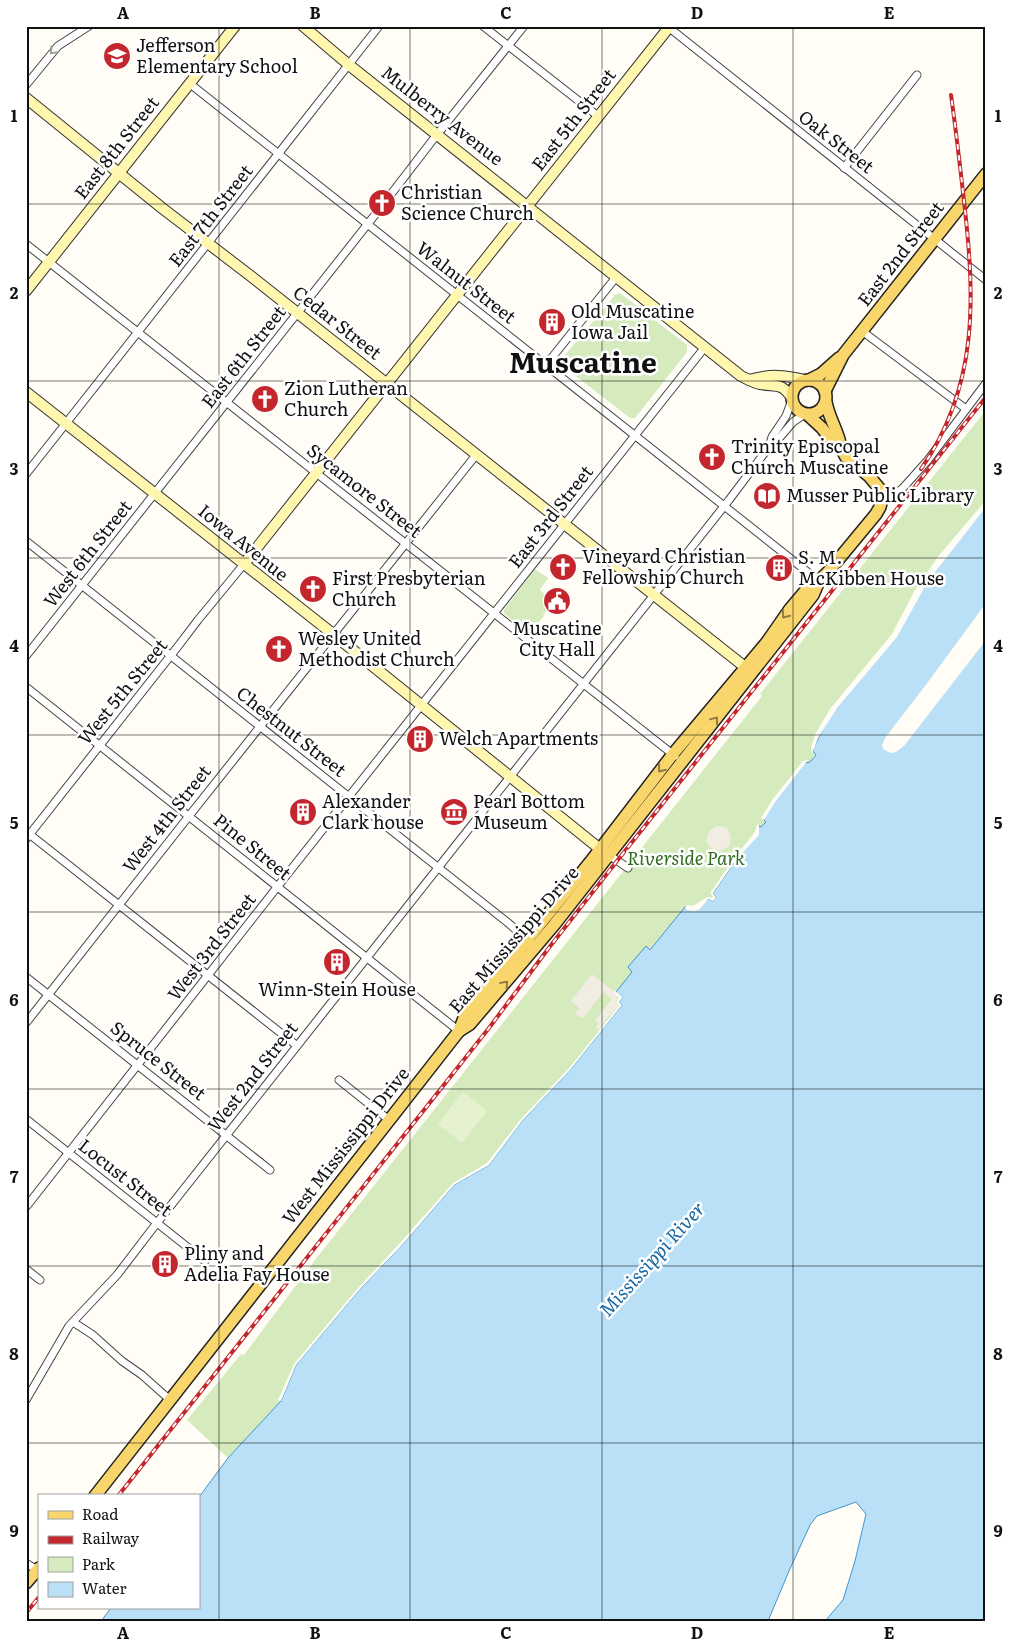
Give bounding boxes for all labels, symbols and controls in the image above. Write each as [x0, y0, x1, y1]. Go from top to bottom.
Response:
text: A [117, 0, 129, 24]
text: B [309, 0, 321, 24]
text: C [500, 0, 512, 24]
text: D [691, 0, 703, 24]
text: E [884, 0, 895, 24]
place label: Jefferson Elementary School [136, 31, 298, 79]
school or university icon: Jefferson Elementary School [102, 41, 132, 71]
one-way arrow [50, 45, 59, 54]
street label: Mulberry Avenue [376, 58, 510, 171]
street label: East 5th Street [524, 62, 622, 176]
street label: East 8th Street [67, 89, 165, 204]
text: 1 [11, 103, 18, 127]
street label: Oak Street [793, 103, 881, 179]
text: 1 [995, 103, 1002, 127]
street label: East 7th Street [161, 158, 259, 272]
place label: Christian Science Church [401, 178, 534, 226]
church icon: Christian Science Church [367, 188, 397, 218]
street label: East 2nd Street [850, 194, 950, 311]
street label: Walnut Street [411, 234, 523, 330]
street label: Cedar Street [288, 279, 389, 366]
text: 2 [10, 280, 19, 304]
text: 2 [994, 280, 1003, 304]
place label: Old Muscatine Iowa Jail [571, 297, 694, 345]
street label: East 6th Street [194, 298, 292, 413]
building icon: Old Muscatine Iowa Jail [537, 307, 567, 337]
district label: Muscatine [509, 340, 657, 382]
place label: Zion Lutheran Church [284, 374, 408, 422]
church icon: Zion Lutheran Church [250, 384, 280, 414]
place label: Trinity Episcopal Church Muscatine [731, 432, 888, 480]
street label: Sycamore Street [302, 436, 429, 544]
church icon: Trinity Episcopal Church Muscatine [697, 442, 727, 472]
text: 3 [10, 456, 19, 480]
text: 3 [994, 456, 1003, 480]
street label: East 3rd Street [501, 458, 599, 573]
library icon: Musser Public Library [752, 481, 782, 511]
place label: Musser Public Library [786, 481, 975, 508]
street label: West 6th Street [36, 493, 138, 613]
street label: Iowa Avenue [193, 497, 295, 587]
place label: Vineyard Christian Fellowship Church [582, 542, 746, 590]
place label: S. M. McKibben House [798, 543, 944, 591]
church icon: Vineyard Christian Fellowship Church [548, 552, 578, 582]
building icon: S. M. McKibben House [764, 553, 794, 583]
place label: First Presbyterian Church [332, 564, 486, 612]
church icon: First Presbyterian Church [298, 574, 328, 604]
public building icon: Muscatine City Hall [542, 586, 572, 616]
one-way arrow [782, 609, 790, 618]
place label: Muscatine City Hall [512, 614, 602, 662]
place label: Wesley United Methodist Church [298, 624, 455, 672]
street label: West 5th Street [71, 632, 173, 750]
text: 4 [9, 633, 19, 657]
text: 4 [993, 633, 1003, 657]
church icon: Wesley United Methodist Church [264, 634, 294, 664]
street label: Chestnut Street [231, 679, 353, 783]
one-way arrow [709, 716, 718, 726]
building icon: Welch Apartments [405, 724, 435, 754]
place label: Welch Apartments [439, 724, 598, 751]
street label: West 4th Street [115, 758, 217, 878]
one-way arrow [659, 763, 667, 772]
place label: Alexander Clark house [322, 787, 424, 835]
place label: Pearl Bottom Museum [473, 787, 585, 835]
building icon: Alexander Clark house [288, 797, 318, 827]
museum icon: Pearl Bottom Museum [439, 797, 469, 827]
street label: Pine Street [208, 806, 298, 886]
text: 5 [10, 810, 19, 834]
text: 5 [994, 810, 1003, 834]
park label: Riverside Park [627, 844, 745, 871]
street label: East Mississippi Drive [441, 860, 584, 1018]
street label: West 3rd Street [160, 886, 262, 1006]
building icon: Winn-Stein House [322, 947, 352, 977]
place label: Winn-Stein House [258, 975, 416, 1002]
one-way arrow [499, 980, 508, 989]
text: 6 [9, 987, 19, 1011]
text: 6 [993, 987, 1003, 1011]
street label: Spruce Street [105, 1014, 213, 1106]
street label: West 2nd Street [200, 1015, 304, 1137]
street label: West Mississippi Drive [275, 1061, 415, 1230]
street label: Locust Street [73, 1131, 179, 1223]
text: 7 [10, 1164, 19, 1188]
text: 7 [994, 1164, 1003, 1188]
water label: Mississippi River [592, 1194, 711, 1322]
place label: Pliny and Adelia Fay House [184, 1239, 330, 1287]
building icon: Pliny and Adelia Fay House [150, 1249, 180, 1279]
text: 8 [9, 1341, 19, 1365]
text: 8 [993, 1341, 1003, 1365]
legend [38, 1494, 200, 1610]
text: Road [82, 1502, 118, 1525]
text: 9 [9, 1518, 19, 1542]
text: 9 [993, 1518, 1003, 1542]
text: Railway [82, 1526, 140, 1549]
text: Park [82, 1552, 116, 1575]
text: Water [82, 1576, 127, 1599]
text: A [117, 1620, 129, 1644]
text: B [309, 1620, 321, 1644]
text: C [500, 1620, 512, 1644]
text: D [691, 1620, 703, 1644]
text: E [884, 1620, 895, 1644]

